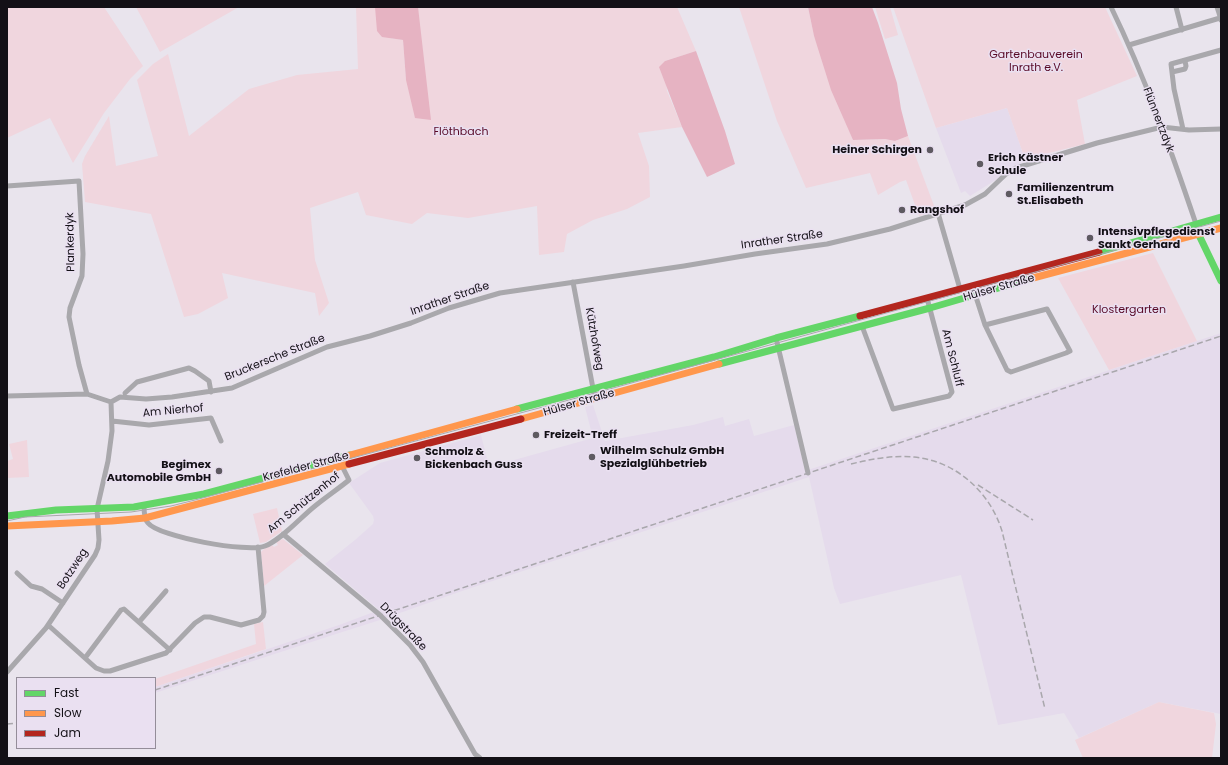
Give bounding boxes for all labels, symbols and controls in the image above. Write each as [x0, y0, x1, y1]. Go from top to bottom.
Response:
park label: Gartenbauverein Inrath e.V. [989, 48, 1083, 74]
street label: Flünnertzdyk [1140, 86, 1176, 154]
park label: Flöthbach [434, 125, 488, 139]
place label: Heiner Schirgen [832, 143, 922, 157]
marker: Heiner Schirgen [925, 145, 935, 155]
place label: Erich Kästner Schule [988, 151, 1063, 177]
marker: Erich Kästner Schule [975, 159, 985, 169]
place label: Familienzentrum St.Elisabeth [1017, 181, 1114, 207]
marker: Familienzentrum St.Elisabeth [1004, 189, 1014, 199]
place label: Rangshof [910, 203, 964, 217]
marker: Rangshof [897, 205, 907, 215]
street label: Plankerdyk [64, 212, 78, 272]
place label: Intensivpflegedienst Sankt Gerhard [1098, 225, 1215, 251]
street label: Inrather Straße [740, 228, 824, 252]
marker: Intensivpflegedienst Sankt Gerhard [1085, 233, 1095, 243]
street label: Hülser Straße [962, 272, 1036, 304]
street label: Inrather Straße [409, 279, 491, 319]
park label: Klostergarten [1092, 303, 1166, 317]
street label: Kützhofweg [582, 307, 606, 371]
street label: Am Schluff [938, 328, 966, 388]
street label: Bruckersche Straße [223, 332, 327, 384]
street label: Hülser Straße [542, 387, 616, 419]
street label: Am Nierhof [142, 402, 204, 420]
place label: Freizeit-Treff [544, 428, 617, 442]
marker: Freizeit-Treff [531, 430, 541, 440]
place label: Wilhelm Schulz GmbH Spezialglühbetrieb [600, 444, 724, 470]
place label: Schmolz & Bickenbach Guss [425, 445, 523, 471]
street label: Krefelder Straße [262, 449, 350, 485]
marker: Wilhelm Schulz GmbH Spezialglühbetrieb [587, 452, 597, 462]
marker: Schmolz & Bickenbach Guss [412, 453, 422, 463]
place label: Begimex Automobile GmbH [107, 458, 211, 484]
marker: Begimex Automobile GmbH [214, 466, 224, 476]
street label: Am Schützenhof [265, 470, 343, 536]
street label: Botzweg [55, 546, 91, 592]
street label: Drügstraße [377, 600, 429, 654]
legend [16, 677, 156, 749]
text: Fast [54, 684, 79, 701]
text: Slow [54, 704, 82, 721]
text: Jam [54, 724, 81, 741]

